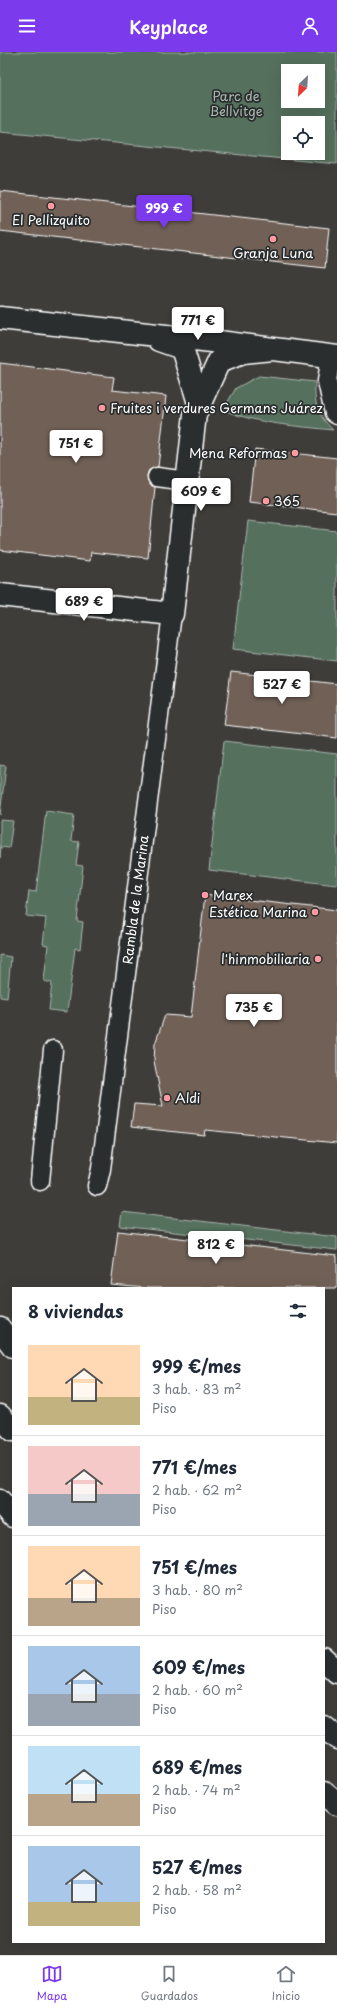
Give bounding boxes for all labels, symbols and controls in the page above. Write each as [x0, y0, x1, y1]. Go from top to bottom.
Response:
text: Keyplace [129, 13, 208, 40]
icon: menu [16, 15, 38, 37]
icon: person [299, 15, 321, 37]
north arrow [281, 64, 325, 108]
map controls [281, 64, 325, 160]
park label: Parc de Bellvitge [209, 86, 263, 120]
button: locate [281, 116, 325, 160]
pin: 999 € [136, 195, 192, 229]
text: 999 € [145, 198, 183, 217]
marker: El Pellizquito [46, 201, 56, 211]
place label: El Pellizquito [12, 210, 90, 229]
marker: Granja Luna [268, 234, 278, 244]
place label: Granja Luna [233, 243, 313, 262]
pin: 771 € [170, 307, 226, 341]
text: 771 € [181, 310, 215, 329]
place label: Fruites i verdures Germans Juárez [110, 398, 323, 417]
marker: Fruites i verdures Germans Juárez [97, 403, 107, 413]
pin: 751 € [48, 430, 104, 464]
text: 751 € [59, 433, 93, 452]
place label: Mena Reformas [189, 443, 287, 462]
marker: Mena Reformas [290, 448, 300, 458]
pin: 609 € [173, 478, 229, 512]
text: 609 € [181, 481, 221, 500]
place label: 365 [274, 491, 300, 510]
marker: 365 [261, 496, 271, 506]
pin: 689 € [56, 588, 112, 622]
text: 689 € [65, 591, 103, 610]
pin: 527 € [254, 671, 310, 705]
text: 527 € [263, 674, 301, 693]
street label: Rambla de la Marina [117, 833, 153, 965]
place label: Marex [213, 885, 253, 904]
marker: Marex [200, 890, 210, 900]
place label: Estética Marina [209, 902, 308, 921]
marker: Estética Marina [310, 907, 320, 917]
place label: l'hinmobiliaria [221, 949, 311, 968]
marker: l'hinmobiliaria [313, 954, 323, 964]
pin: 735 € [226, 994, 282, 1028]
text: 735 € [235, 997, 273, 1016]
place label: Aldi [175, 1088, 200, 1107]
marker: Aldi [162, 1093, 172, 1103]
pin: 812 € [188, 1231, 244, 1265]
text: 812 € [197, 1234, 235, 1253]
text: 8 viviendas [28, 1298, 123, 1324]
icon: filters [287, 1300, 309, 1322]
text: 999 €/mes [152, 1353, 241, 1379]
icon: home [60, 1361, 108, 1409]
text: 3 hab. · 83 m² [152, 1379, 242, 1398]
text: Piso [152, 1398, 177, 1417]
text: 771 €/mes [152, 1454, 237, 1480]
icon: home [60, 1462, 108, 1510]
text: 2 hab. · 62 m² [152, 1480, 242, 1499]
text: Piso [152, 1499, 177, 1518]
text: 751 €/mes [152, 1554, 237, 1580]
icon: home [60, 1562, 108, 1610]
text: 3 hab. · 80 m² [152, 1580, 243, 1599]
text: Piso [152, 1599, 177, 1618]
text: 609 €/mes [152, 1654, 245, 1680]
icon: home [60, 1662, 108, 1710]
text: 2 hab. · 60 m² [152, 1680, 243, 1699]
text: Piso [152, 1699, 177, 1718]
text: 689 €/mes [152, 1754, 242, 1780]
icon: home [60, 1762, 108, 1810]
text: 2 hab. · 74 m² [152, 1780, 241, 1799]
text: Piso [152, 1799, 177, 1818]
text: 527 €/mes [152, 1854, 242, 1880]
icon: home [60, 1862, 108, 1910]
text: 2 hab. · 58 m² [152, 1880, 242, 1899]
text: Piso [152, 1899, 177, 1918]
tab: Mapa [37, 1963, 67, 2004]
tab: Guardados [141, 1963, 198, 2004]
tab: Inicio [272, 1963, 300, 2004]

